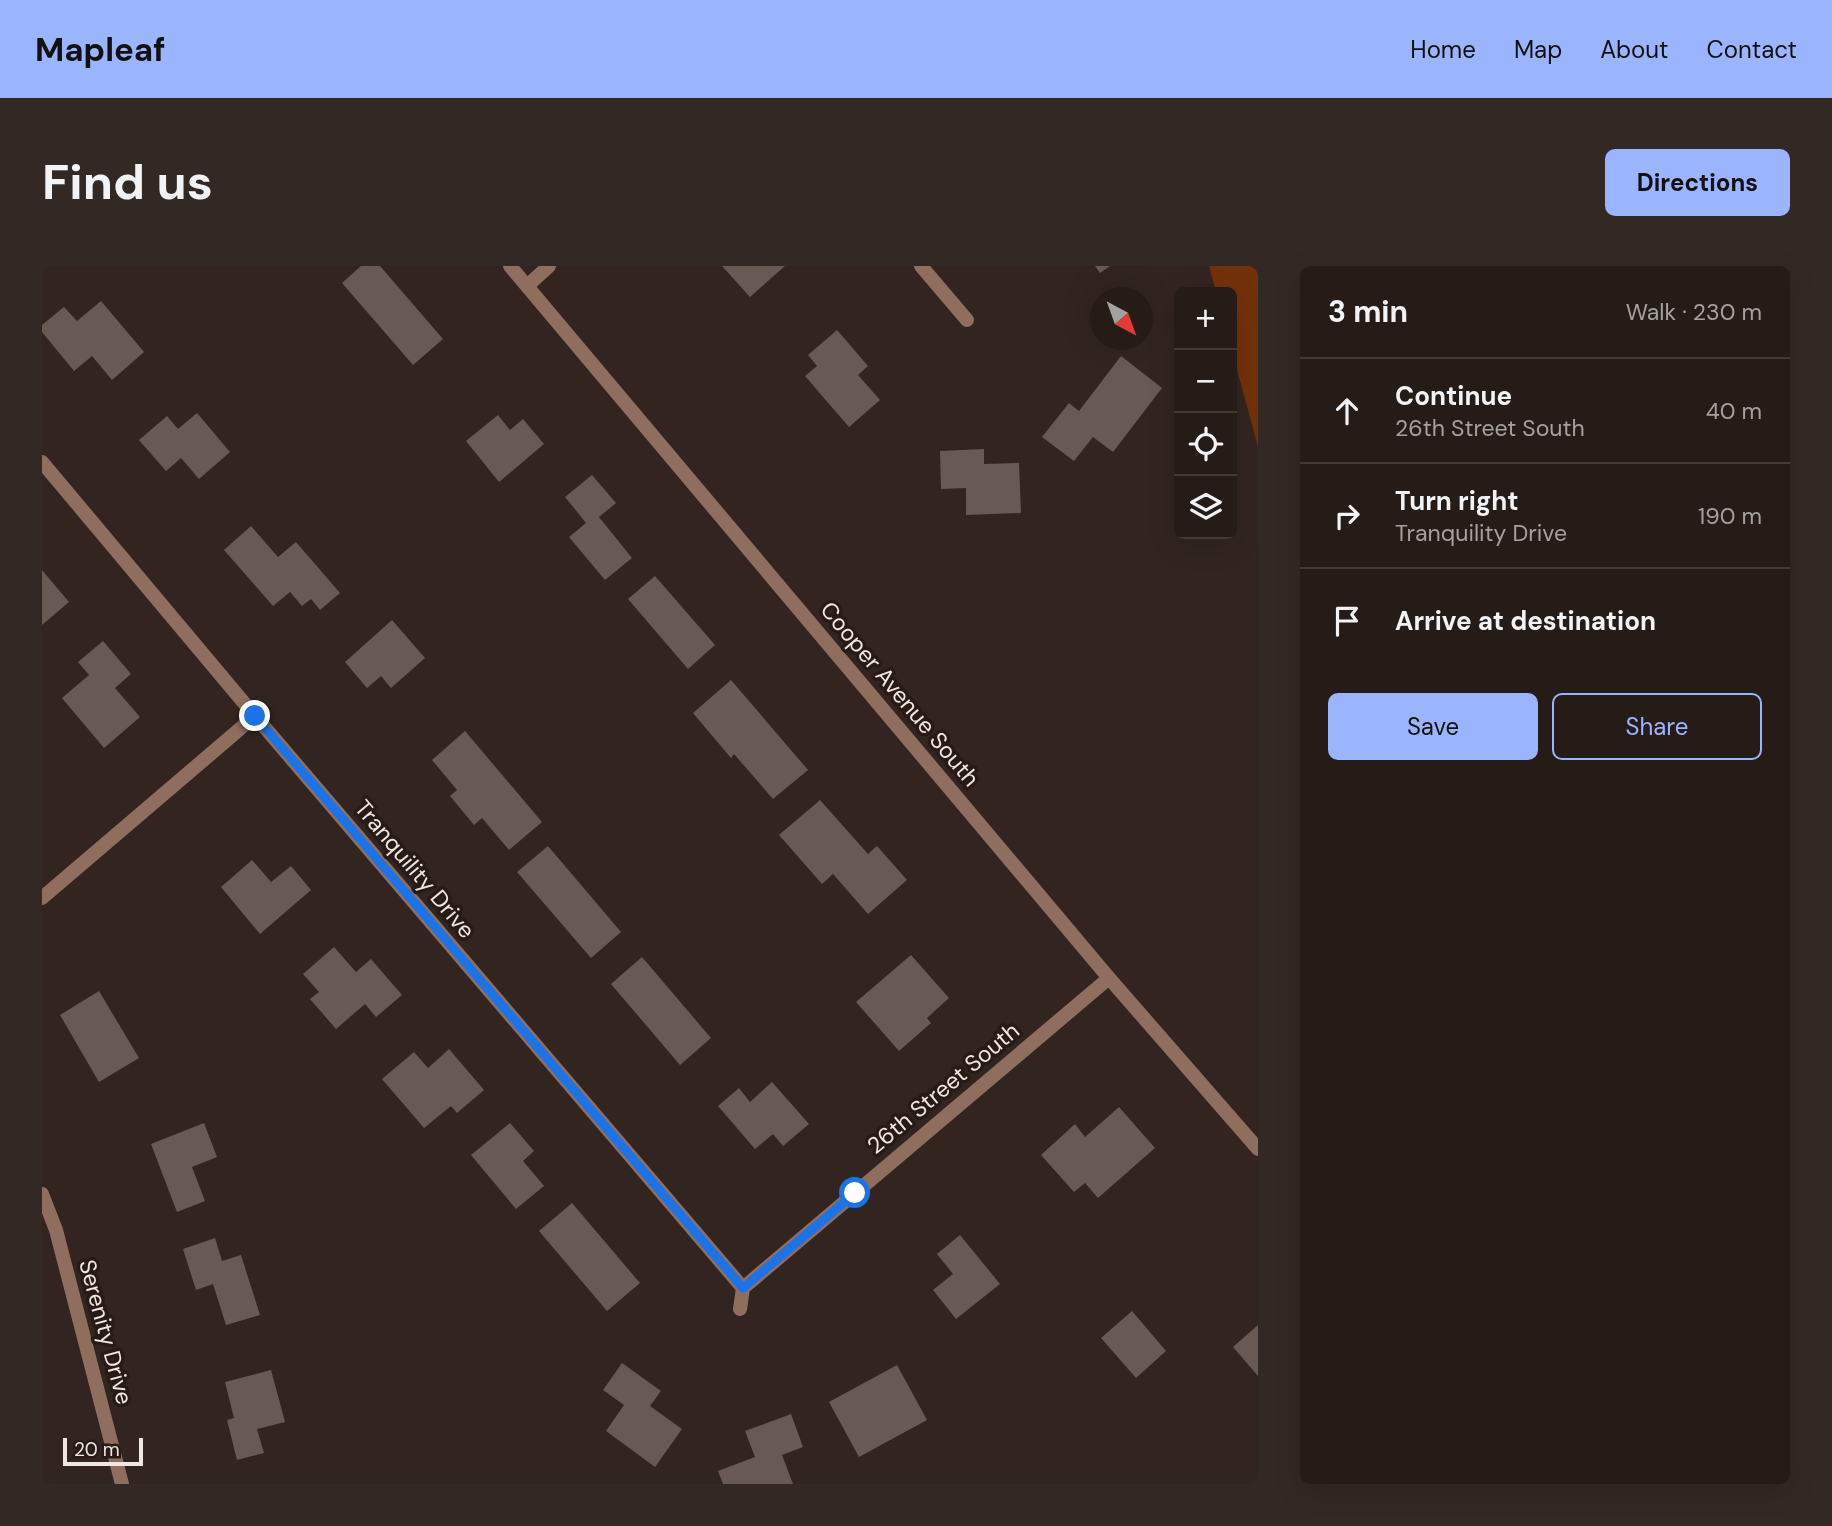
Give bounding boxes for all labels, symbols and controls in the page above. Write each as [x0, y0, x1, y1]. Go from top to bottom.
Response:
text: Mapleaf [35, 28, 165, 71]
text: Home [1410, 34, 1476, 65]
text: Map [1514, 34, 1562, 65]
text: About [1600, 34, 1669, 65]
text: Contact [1707, 34, 1797, 65]
button: Directions [1605, 149, 1790, 216]
text: Find us [42, 150, 213, 214]
north arrow [1090, 287, 1153, 350]
map controls [1174, 287, 1237, 539]
button: + [1174, 287, 1237, 350]
text: 3 min [1328, 292, 1408, 331]
text: Walk · 230 m [1626, 297, 1762, 327]
button: − [1174, 350, 1237, 413]
text: Continue [1395, 379, 1512, 413]
icon: ahead [1328, 392, 1366, 430]
text: 40 m [1706, 396, 1762, 426]
button: locate [1174, 413, 1237, 476]
text: 26th Street South [1395, 413, 1585, 443]
button: layers [1174, 476, 1237, 539]
text: Turn right [1395, 484, 1519, 518]
icon: right [1328, 497, 1366, 535]
text: 190 m [1698, 501, 1762, 531]
text: Tranquility Drive [1395, 518, 1567, 548]
street label: Cooper Avenue South [814, 595, 986, 793]
icon: arrive [1328, 602, 1366, 640]
text: Arrive at destination [1395, 604, 1656, 638]
button: Save [1328, 693, 1538, 760]
button: Share [1552, 693, 1762, 760]
route end [239, 700, 270, 731]
street label: Tranquility Drive [348, 793, 482, 945]
street label: 26th Street South [861, 1016, 1025, 1160]
route start [839, 1177, 870, 1208]
street label: Serenity Drive [72, 1256, 140, 1408]
scale bar [63, 1435, 144, 1467]
text: 20 m [74, 1437, 120, 1462]

